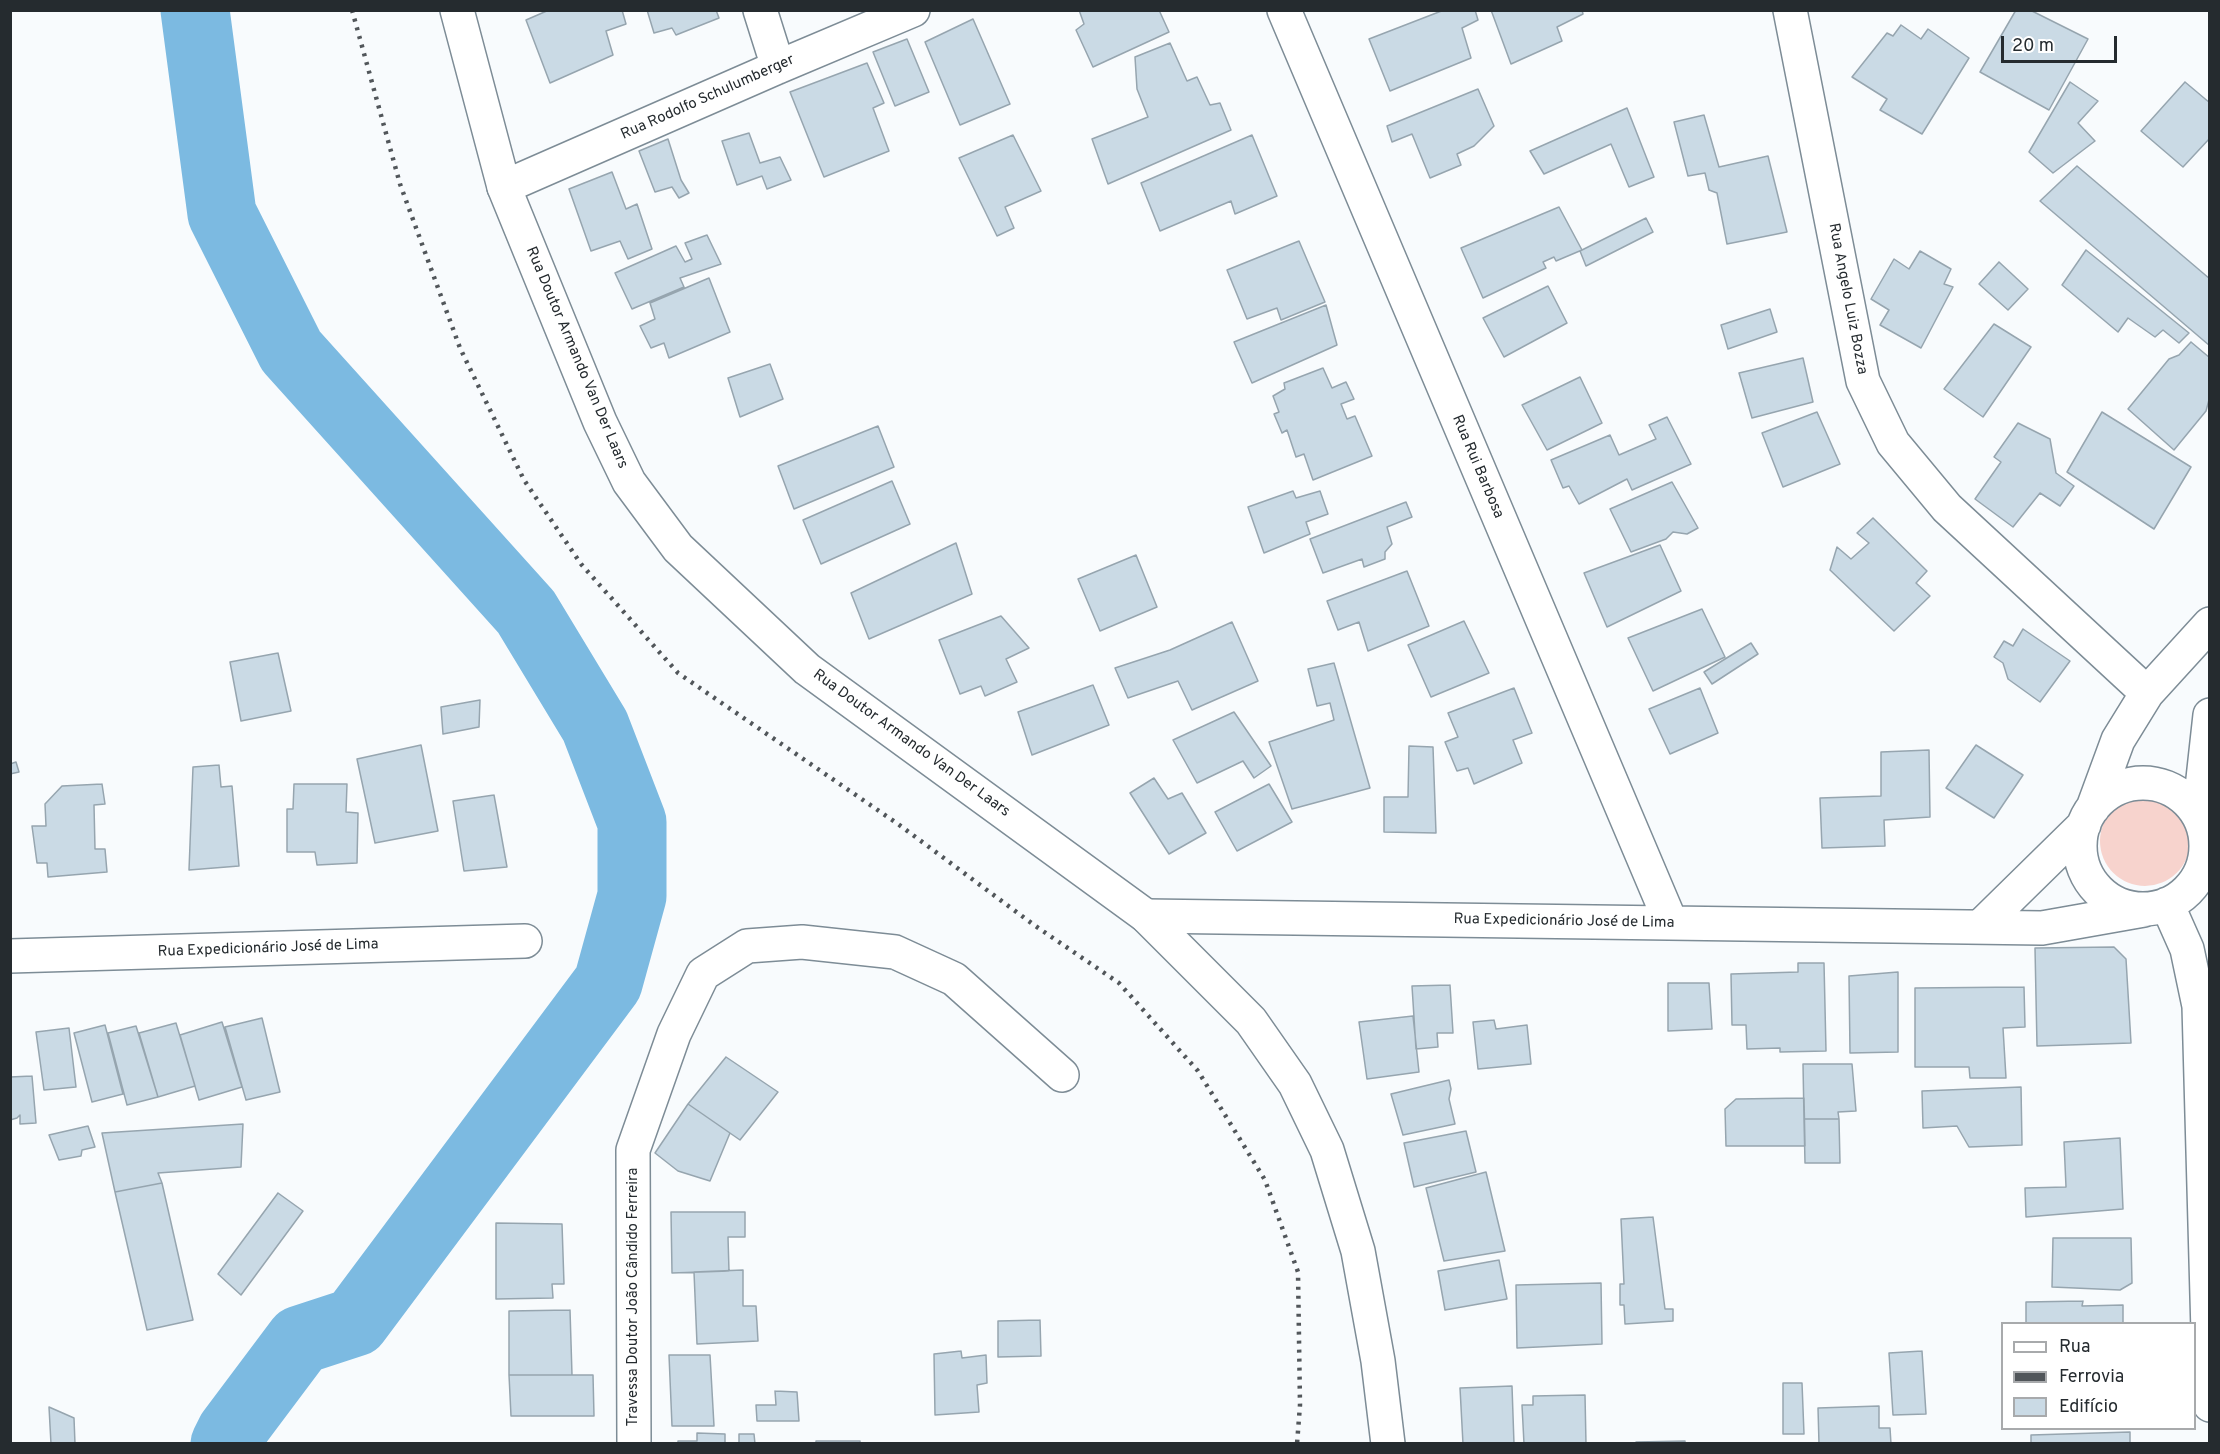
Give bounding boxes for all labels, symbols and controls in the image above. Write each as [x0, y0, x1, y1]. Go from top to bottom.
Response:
scale bar [2004, 24, 2120, 62]
text: 20 m [2012, 35, 2054, 58]
street label: Rua Rodolfo Schulumberger [618, 51, 798, 145]
street label: Rua Angelo Luiz Bozza [1823, 222, 1871, 376]
street label: Rua Doutor Armando Van Der Laars [521, 244, 631, 472]
street label: Rua Rui Barbosa [1447, 413, 1507, 521]
street label: Rua Doutor Armando Van Der Laars [809, 666, 1013, 822]
street label: Rua Expedicionário José de Lima [1453, 911, 1675, 933]
street label: Rua Expedicionário José de Lima [157, 936, 379, 962]
street label: Travessa Doutor João Cândido Ferreira [625, 1168, 643, 1426]
legend [2001, 1322, 2196, 1430]
text: Rua [2059, 1336, 2090, 1359]
text: Ferrovia [2059, 1366, 2124, 1389]
text: Edifício [2059, 1396, 2118, 1419]

